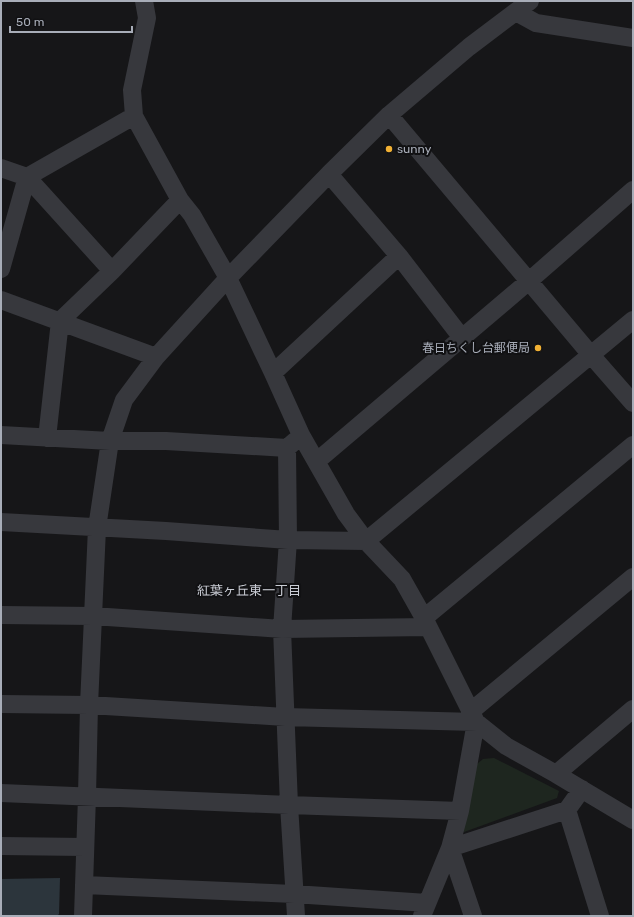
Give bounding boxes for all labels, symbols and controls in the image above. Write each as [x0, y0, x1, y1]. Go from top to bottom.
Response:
scale bar [10, 8, 132, 34]
text: 50 m [16, 15, 44, 29]
place label: sunny [397, 142, 432, 156]
marker: sunny [384, 144, 394, 154]
place label: 春日ちくし台郵便局 [422, 341, 530, 355]
marker: 春日ちくし台郵便局 [533, 343, 543, 353]
district label: 紅葉ヶ丘東一丁目 [197, 583, 301, 598]

